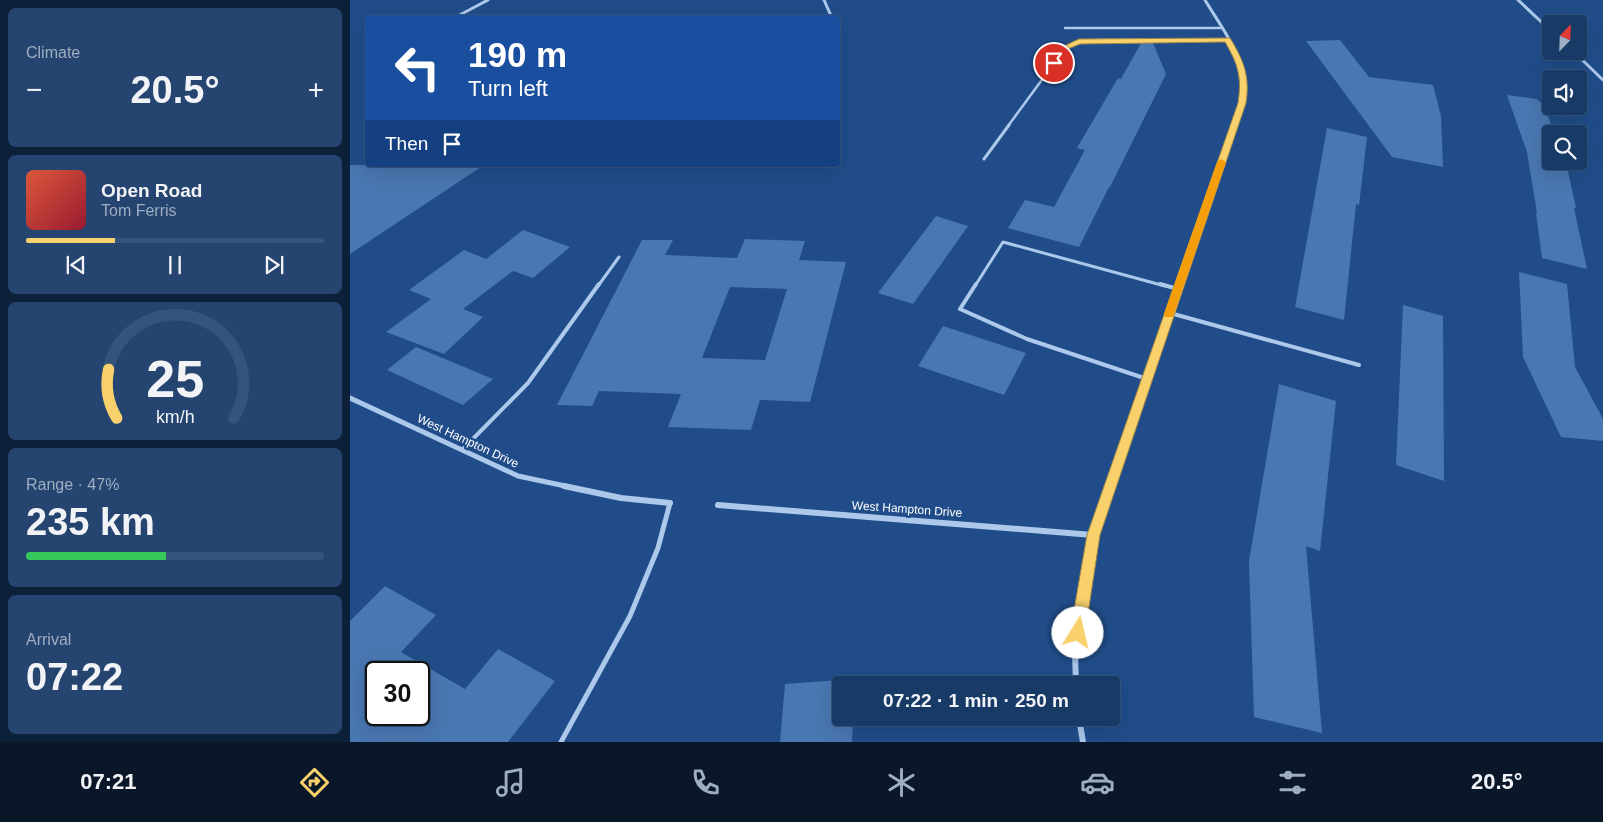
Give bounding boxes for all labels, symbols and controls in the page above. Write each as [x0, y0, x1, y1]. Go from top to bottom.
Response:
north arrow [1542, 15, 1588, 60]
map controls [1542, 15, 1587, 170]
icon: left [385, 35, 450, 100]
text: 190 m [468, 35, 567, 74]
pin [1033, 42, 1075, 84]
text: Climate [26, 44, 80, 61]
icon: arrive [1040, 49, 1068, 77]
text: 20.5° [130, 69, 220, 111]
button: sound [1542, 70, 1587, 115]
text: − [26, 74, 42, 105]
text: + [308, 74, 324, 105]
text: Turn left [468, 76, 548, 101]
button: search [1542, 125, 1587, 170]
icon: arrive [438, 130, 466, 158]
text: Then [385, 133, 428, 154]
text: Open Road [101, 180, 202, 201]
text: Tom Ferris [101, 202, 177, 219]
icon: previous [62, 251, 90, 279]
icon: pause [161, 251, 189, 279]
icon: next [260, 251, 288, 279]
text: 25 [146, 350, 204, 408]
text: km/h [156, 407, 194, 427]
street label: West Hampton Drive [415, 411, 521, 471]
text: Range · 47% [26, 476, 119, 493]
street label: West Hampton Drive [851, 498, 963, 520]
text: 235 km [26, 501, 155, 543]
position arrow [1051, 606, 1103, 658]
text: Arrival [26, 631, 71, 648]
text: 07:22 [26, 656, 123, 698]
speed limit sign: 30 [365, 661, 430, 726]
text: 07:22 · 1 min · 250 m [883, 690, 1069, 711]
icon: directions [297, 765, 332, 800]
icon: music [493, 765, 528, 800]
icon: phone [688, 765, 723, 800]
icon: climate [884, 765, 919, 800]
icon: car [1080, 765, 1115, 800]
icon: filters [1275, 765, 1310, 800]
text: 07:21 [80, 769, 137, 794]
text: 20.5° [1471, 769, 1523, 794]

